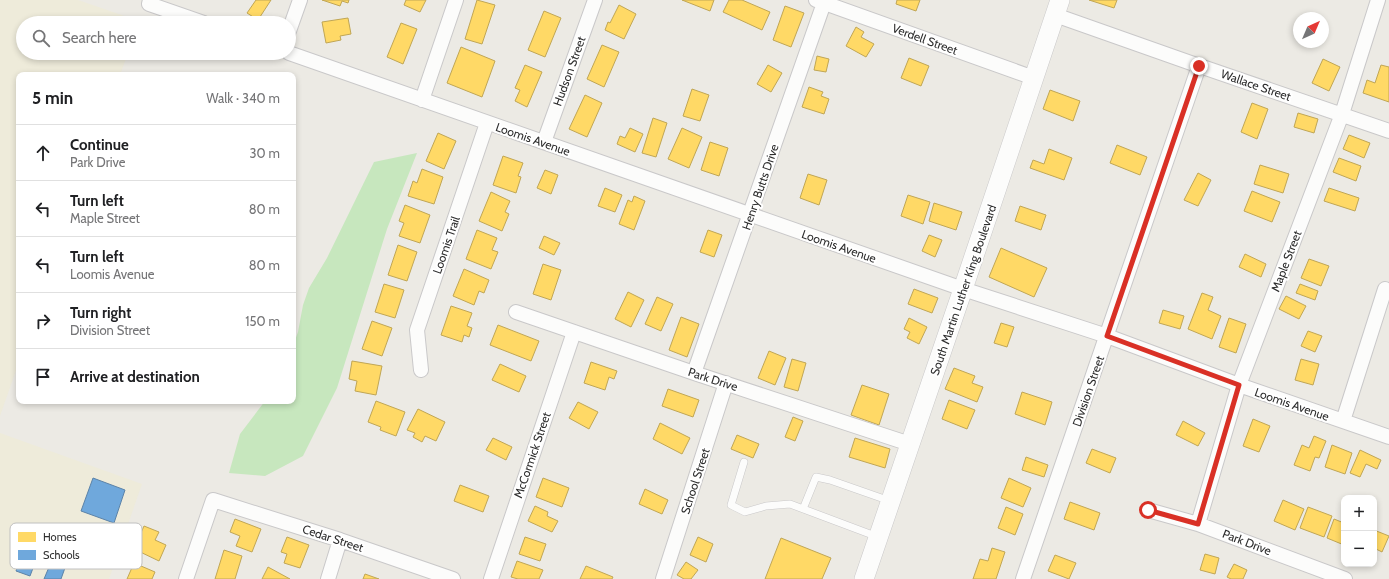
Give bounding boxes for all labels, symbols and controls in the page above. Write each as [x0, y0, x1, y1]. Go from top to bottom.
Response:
north arrow [1293, 12, 1329, 48]
search box [16, 16, 296, 60]
street label: Verdell Street [890, 20, 960, 58]
icon: search [30, 27, 52, 49]
text: Search here [62, 29, 137, 47]
street label: Hudson Street [549, 34, 589, 108]
route end [1190, 57, 1208, 75]
street label: Wallace Street [1219, 66, 1293, 104]
text: 5 min [32, 88, 73, 108]
text: Walk · 340 m [206, 90, 280, 106]
street label: Loomis Avenue [494, 119, 572, 159]
text: Continue [70, 136, 129, 154]
icon: ahead [32, 142, 54, 164]
street label: Henry Butts Drive [738, 142, 782, 232]
text: 30 m [250, 145, 280, 161]
text: Park Drive [70, 154, 126, 170]
text: Turn left [70, 192, 124, 210]
icon: left [32, 198, 54, 220]
text: 80 m [249, 201, 280, 217]
street label: South Martin Luther King Boulevard [927, 203, 999, 377]
text: Maple Street [70, 210, 140, 226]
street label: Loomis Trail [429, 214, 463, 276]
street label: Loomis Avenue [800, 226, 878, 266]
street label: Maple Street [1267, 228, 1305, 294]
text: Turn left [70, 248, 124, 266]
icon: left [32, 254, 54, 276]
text: 80 m [249, 257, 280, 273]
text: Loomis Avenue [70, 266, 154, 282]
text: Turn right [70, 304, 131, 322]
icon: right [32, 310, 54, 332]
text: 150 m [245, 313, 280, 329]
text: Division Street [70, 322, 150, 338]
street label: Division Street [1069, 354, 1107, 428]
street label: Park Drive [686, 364, 740, 394]
icon: arrive [32, 366, 54, 388]
text: Arrive at destination [70, 368, 200, 386]
street label: Loomis Avenue [1253, 384, 1331, 424]
street label: McCormick Street [510, 410, 554, 500]
street label: School Street [677, 446, 713, 516]
map controls [1341, 495, 1377, 567]
button: + [1341, 495, 1377, 531]
route start [1139, 501, 1157, 519]
street label: Cedar Street [301, 521, 365, 555]
legend [10, 523, 142, 569]
street label: Park Drive [1220, 526, 1274, 558]
text: Homes [43, 530, 77, 544]
button: − [1341, 531, 1377, 567]
text: Schools [43, 548, 80, 562]

